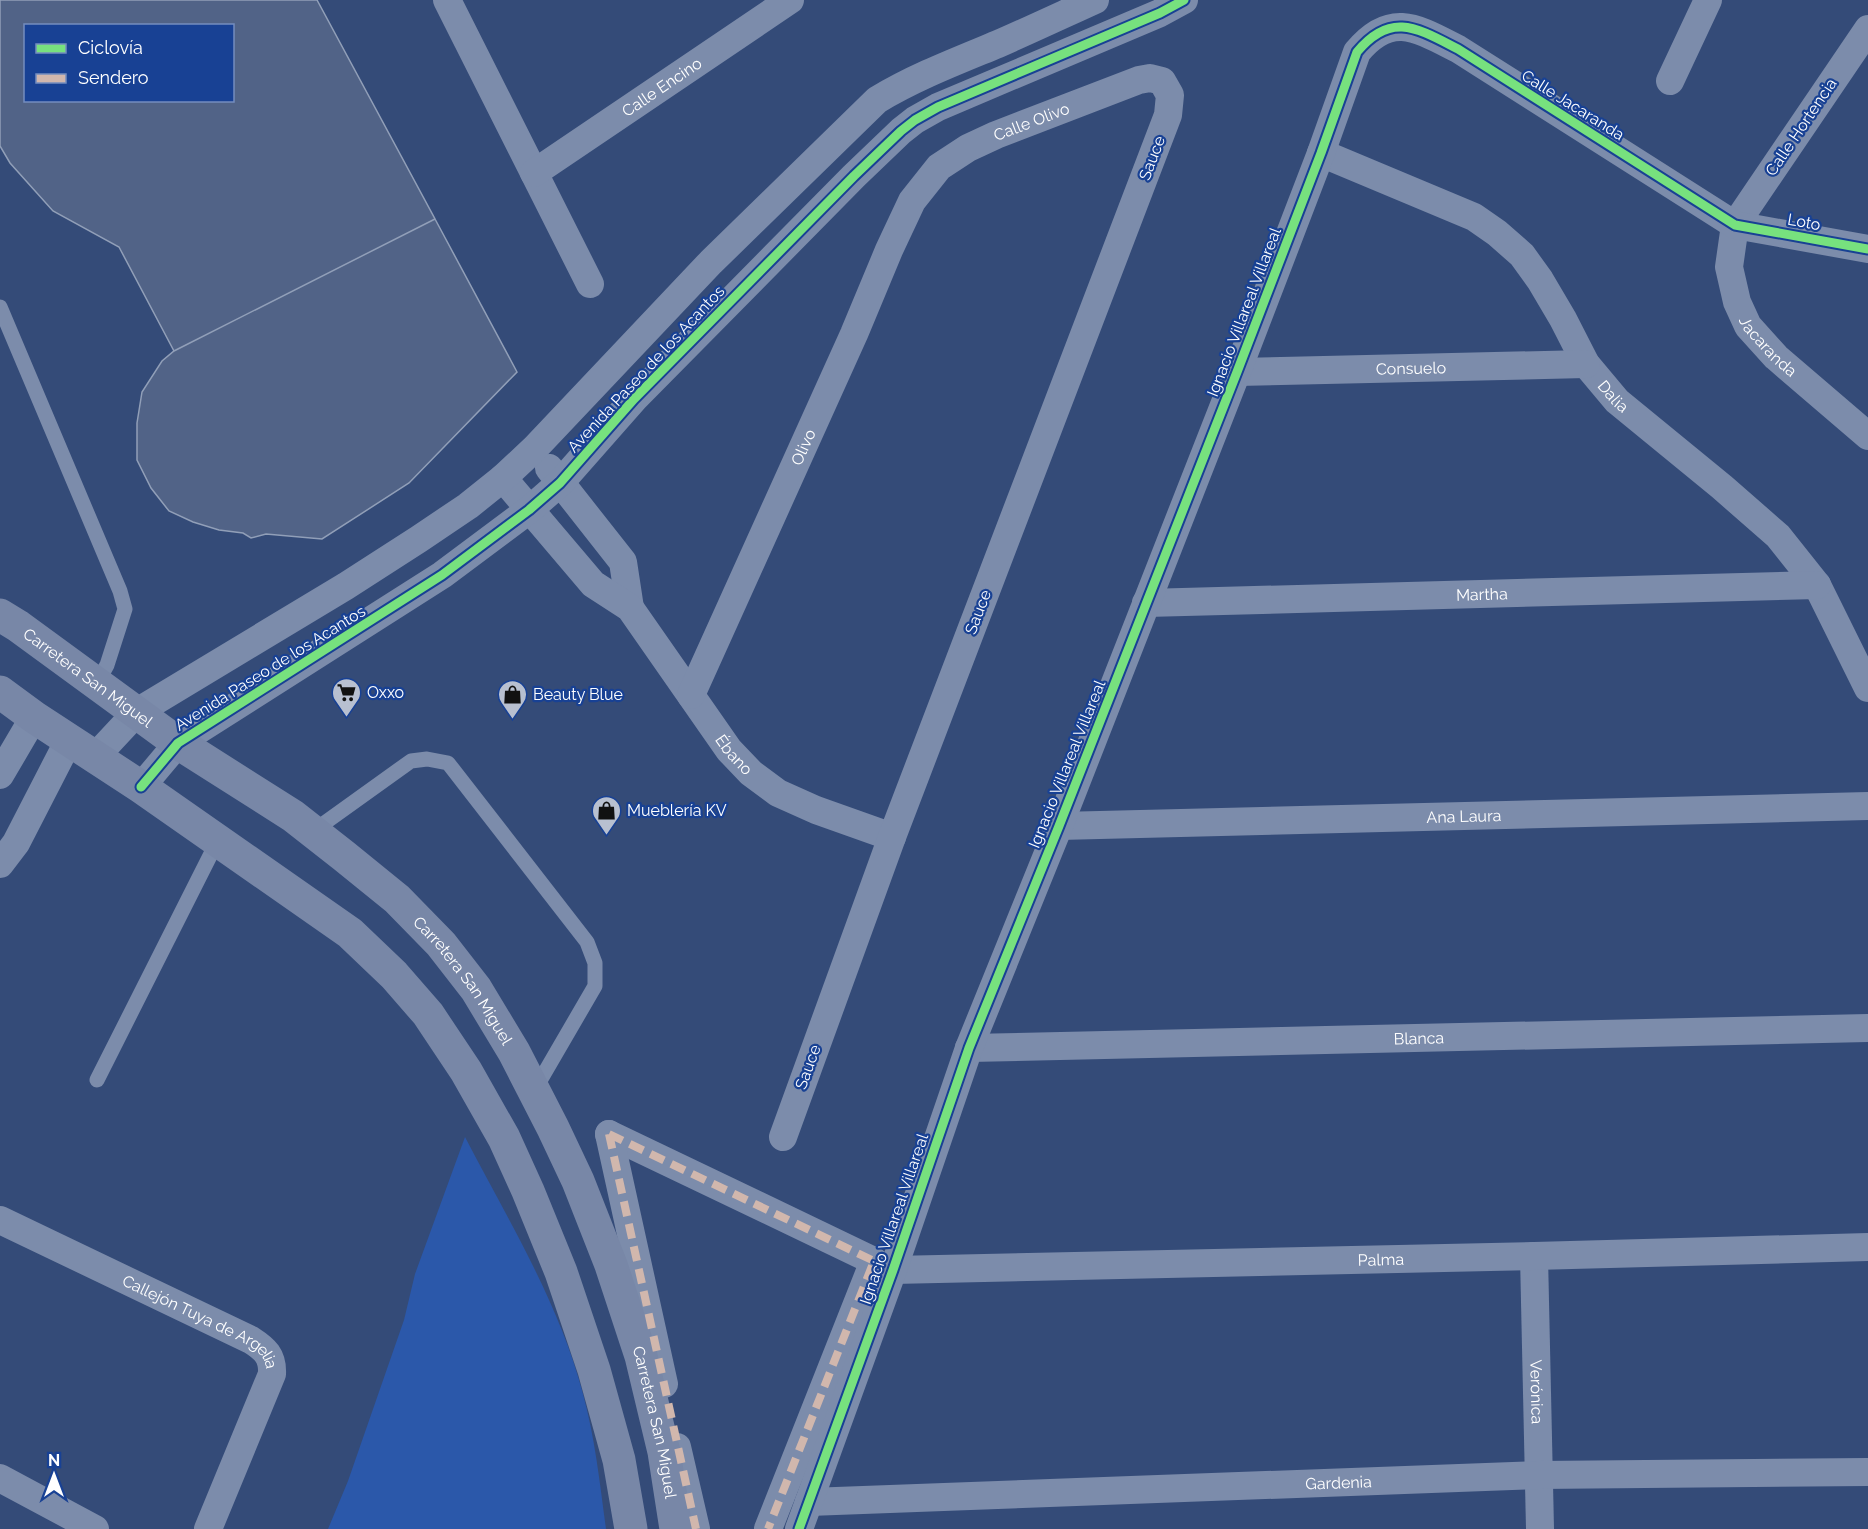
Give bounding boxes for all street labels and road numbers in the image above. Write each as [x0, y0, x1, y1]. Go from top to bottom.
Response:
street label: Calle Encino [618, 53, 705, 120]
street label: Calle Jacaranda [1518, 66, 1628, 144]
street label: Calle Hortencia [1761, 75, 1841, 179]
street label: Calle Olivo [991, 98, 1072, 145]
street label: Sauce [1135, 133, 1169, 183]
street label: Loto [1786, 210, 1822, 234]
street label: Ignacio Villareal Villareal [1203, 224, 1285, 399]
street label: Avenida Paseo de los Acantos [564, 281, 729, 456]
street label: Jacaranda [1735, 313, 1801, 380]
street label: Consuelo [1376, 358, 1446, 378]
street label: Dalia [1594, 376, 1633, 416]
street label: Olivo [787, 426, 819, 468]
street label: Martha [1456, 584, 1508, 604]
street label: Sauce [961, 587, 995, 637]
street label: Avenida Paseo de los Acantos [171, 601, 369, 735]
street label: Carretera San Miguel [20, 624, 157, 731]
street label: Ignacio Villareal Villareal [1025, 677, 1110, 851]
street label: Ébano [712, 730, 757, 778]
street label: Ana Laura [1426, 806, 1502, 826]
street label: Carretera San Miguel [409, 912, 517, 1049]
street label: Blanca [1393, 1028, 1444, 1048]
street label: Sauce [791, 1042, 825, 1092]
street label: Ignacio Villareal Villareal [856, 1131, 932, 1307]
street label: Palma [1357, 1249, 1404, 1269]
street label: Callejón Tuya de Argelia [119, 1270, 282, 1370]
street label: Carretera San Miguel [629, 1343, 681, 1500]
street label: Verónica [1527, 1360, 1547, 1424]
street label: Gardenia [1305, 1472, 1372, 1493]

